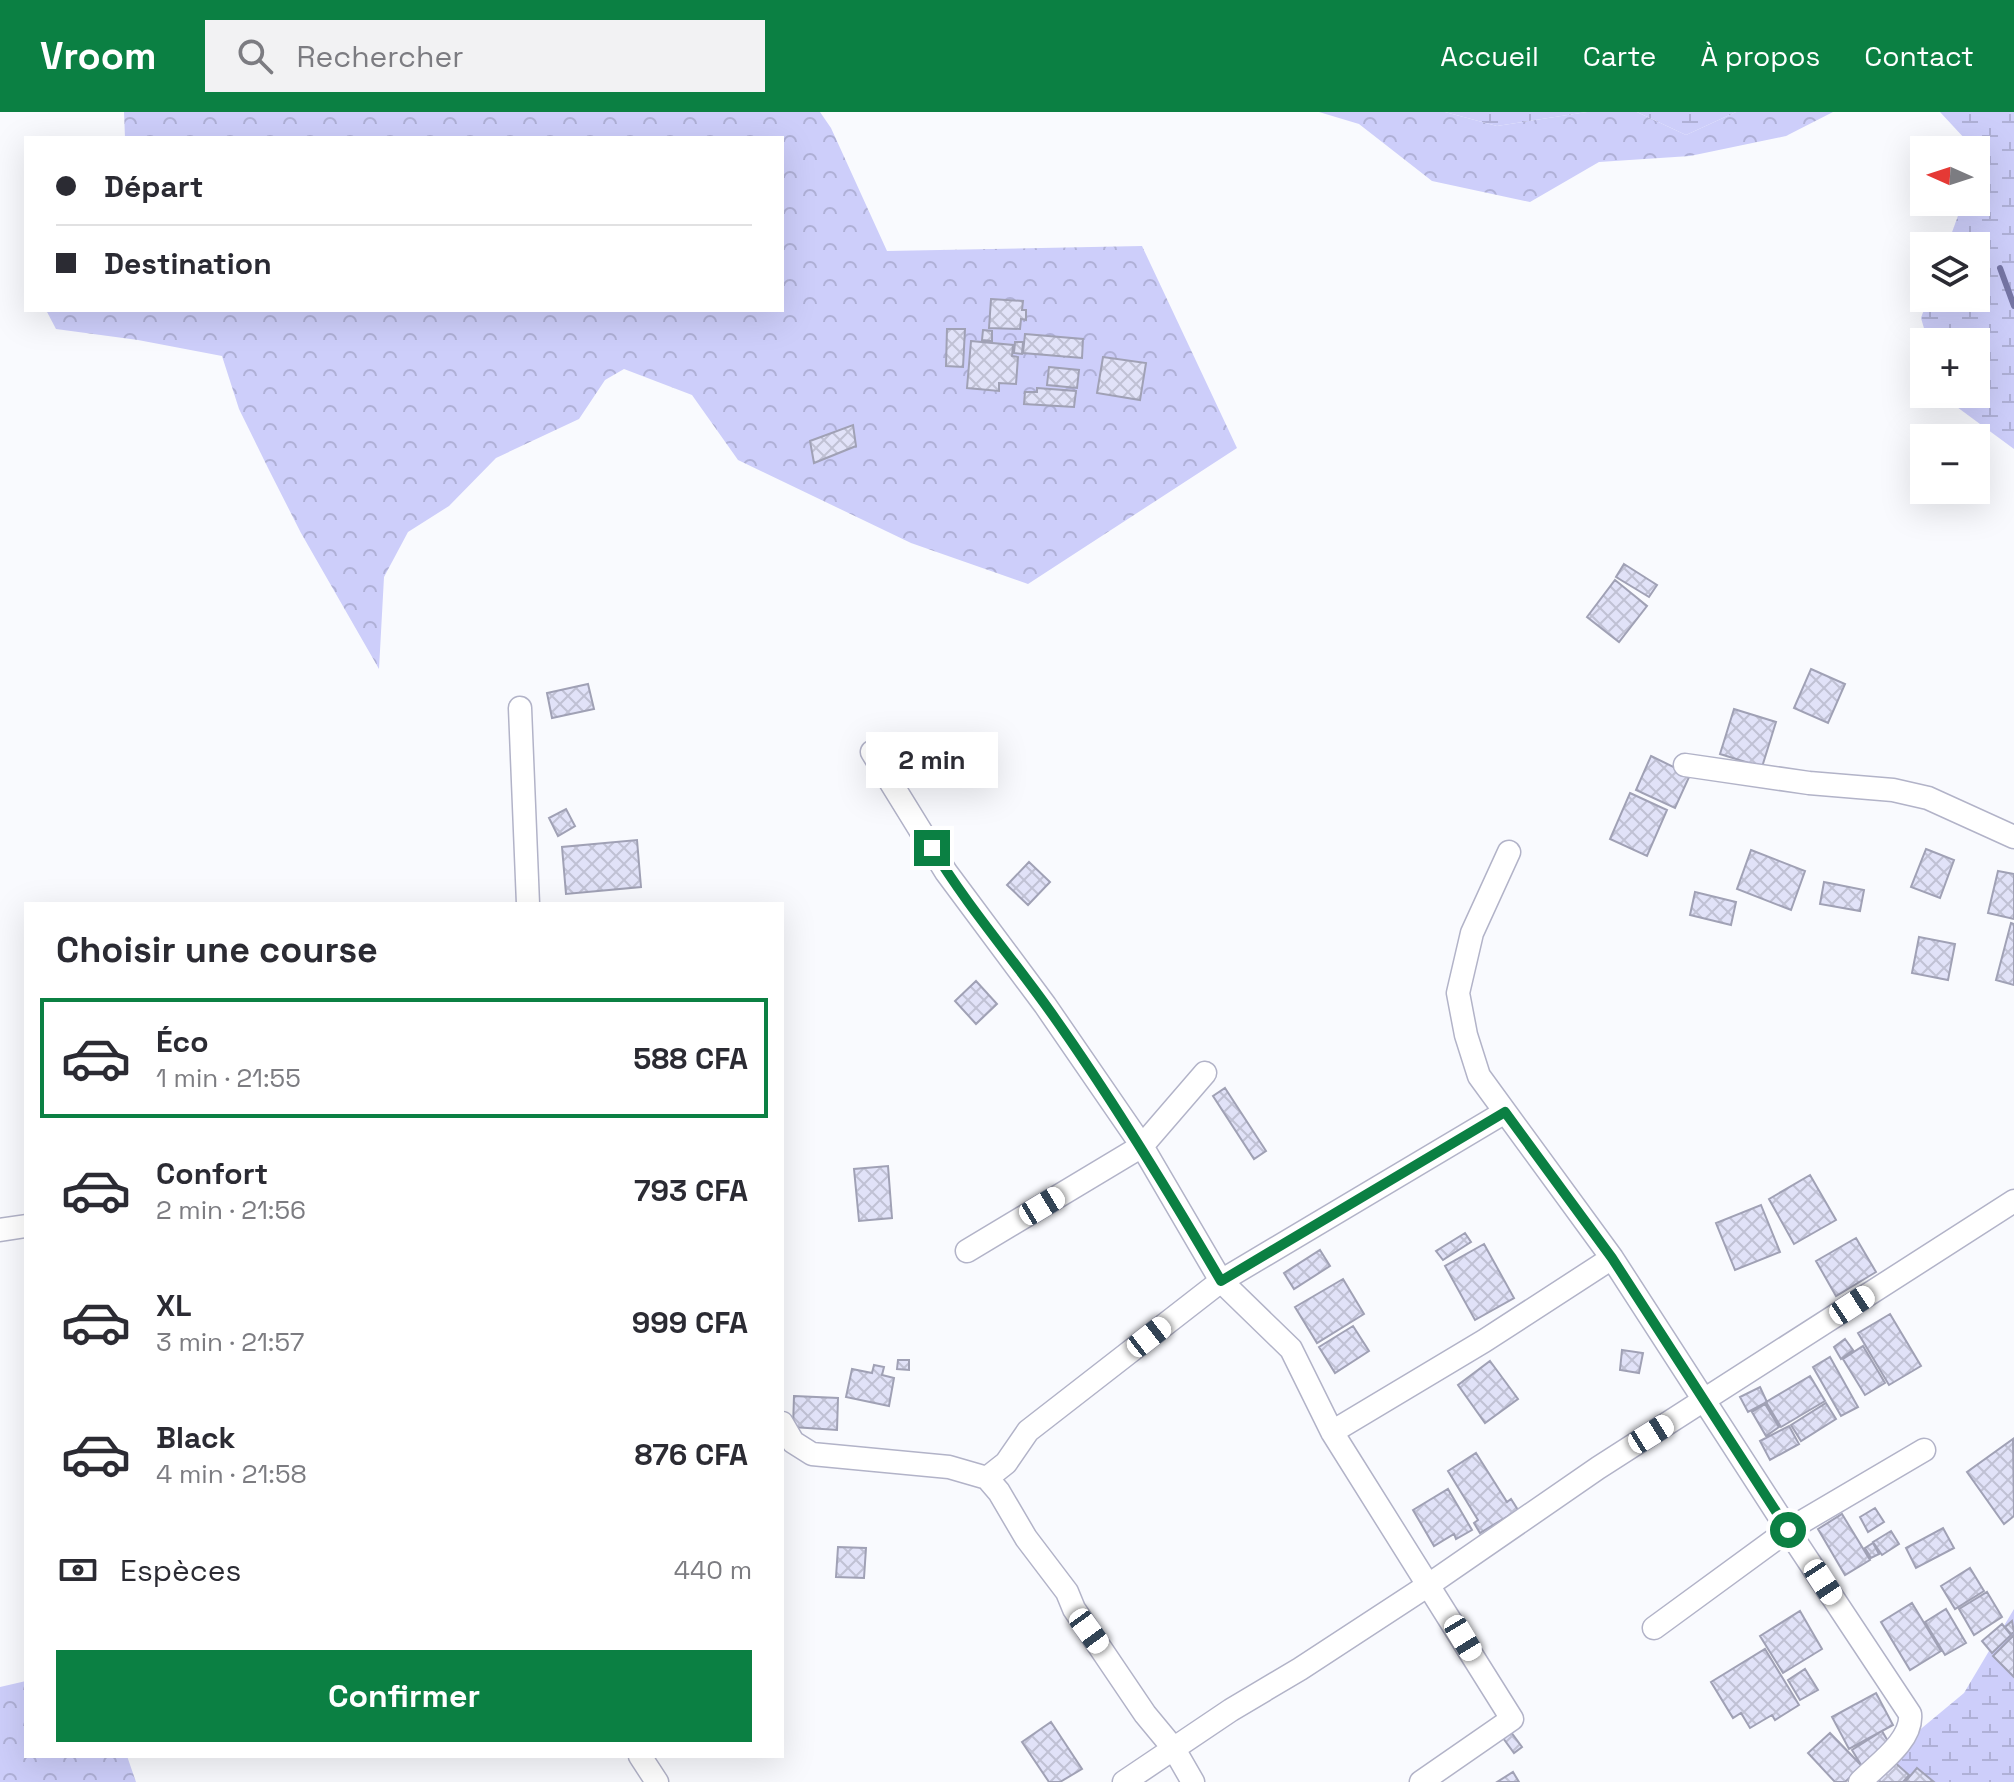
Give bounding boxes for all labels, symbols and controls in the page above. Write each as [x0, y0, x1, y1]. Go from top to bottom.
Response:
search box [205, 20, 765, 92]
text: Vroom [40, 32, 157, 80]
icon: search [233, 34, 277, 78]
text: Rechercher [297, 37, 463, 76]
text: Accueil [1440, 38, 1539, 74]
text: Carte [1583, 38, 1656, 74]
text: À propos [1700, 38, 1820, 74]
text: Contact [1864, 38, 1974, 74]
north arrow [1910, 136, 1990, 216]
map controls [1910, 136, 1990, 504]
text: Départ [104, 167, 203, 206]
button: layers [1910, 232, 1990, 312]
text: Destination [104, 244, 272, 283]
button: + [1910, 328, 1990, 408]
button: − [1910, 424, 1990, 504]
callout: 2 min [866, 732, 998, 788]
text: 2 min [898, 743, 966, 777]
route end [914, 830, 950, 866]
text: Choisir une course [56, 927, 378, 973]
icon: car [60, 1022, 132, 1094]
text: Éco [156, 1022, 209, 1061]
text: 588 CFA [633, 1039, 748, 1078]
text: 1 min · 21:55 [156, 1061, 301, 1095]
icon: car [60, 1154, 132, 1226]
text: Confort [156, 1154, 268, 1193]
text: 793 CFA [634, 1171, 748, 1210]
car [1015, 1183, 1069, 1229]
text: 2 min · 21:56 [156, 1193, 306, 1227]
car [1825, 1282, 1879, 1328]
icon: car [60, 1286, 132, 1358]
text: XL [156, 1286, 192, 1325]
text: 999 CFA [632, 1303, 748, 1342]
car [1123, 1313, 1175, 1361]
text: 3 min · 21:57 [156, 1325, 304, 1359]
car [1624, 1411, 1678, 1457]
icon: car [60, 1418, 132, 1490]
text: Black [156, 1418, 235, 1457]
text: 876 CFA [635, 1435, 748, 1474]
text: 4 min · 21:58 [156, 1457, 307, 1491]
route start [1770, 1512, 1806, 1548]
icon: cash [56, 1548, 100, 1592]
text: Espèces [120, 1551, 241, 1590]
text: 440 m [674, 1553, 752, 1587]
car [1800, 1555, 1846, 1609]
car [1065, 1605, 1113, 1657]
car [1440, 1611, 1486, 1665]
button: Confirmer [56, 1650, 752, 1742]

